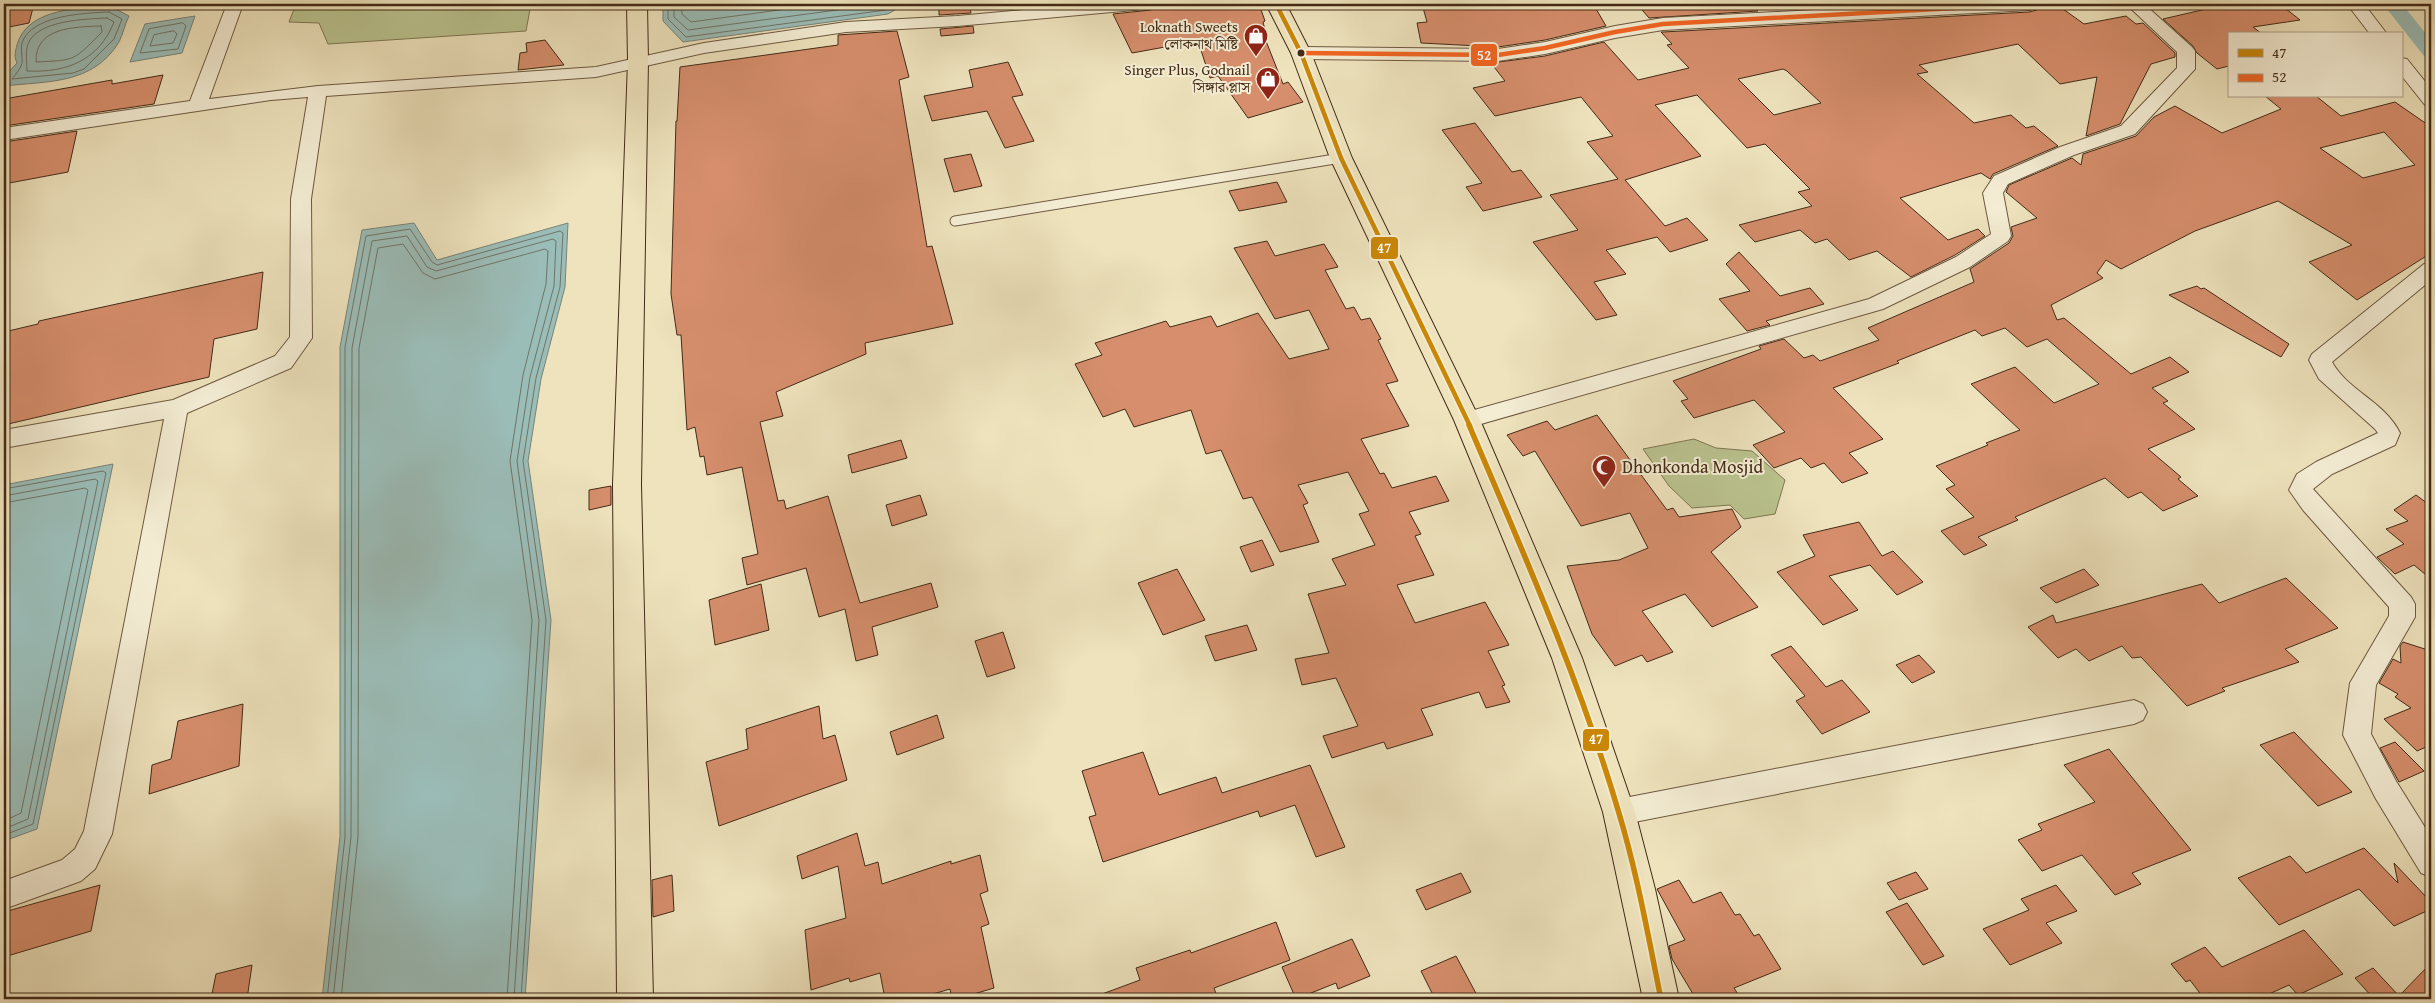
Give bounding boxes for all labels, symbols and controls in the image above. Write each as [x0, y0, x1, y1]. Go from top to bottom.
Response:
place label: Loknath Sweets লোকনাথ মিষ্টি [1140, 16, 1239, 54]
shop icon: Loknath Sweets লোকনাথ মিষ্টি [1243, 23, 1269, 57]
legend [2228, 32, 2402, 98]
text: 47 [2272, 42, 2286, 63]
line badge: 52 [1470, 43, 1498, 67]
text: 52 [1477, 45, 1491, 65]
unlabelled marker [1296, 48, 1306, 58]
place label: Singer Plus, Godnail সিঙ্গার প্লাস [1124, 59, 1251, 97]
shop icon: Singer Plus, Godnail সিঙ্গার প্লাস [1255, 66, 1281, 100]
text: 52 [2272, 66, 2286, 87]
line badge: 47 [1370, 236, 1399, 260]
text: 47 [1377, 238, 1391, 258]
place label: Dhonkonda Mosjid [1622, 453, 1763, 480]
mosque icon: Dhonkonda Mosjid [1591, 454, 1617, 488]
line badge: 47 [1582, 728, 1610, 752]
text: 47 [1589, 729, 1603, 749]

